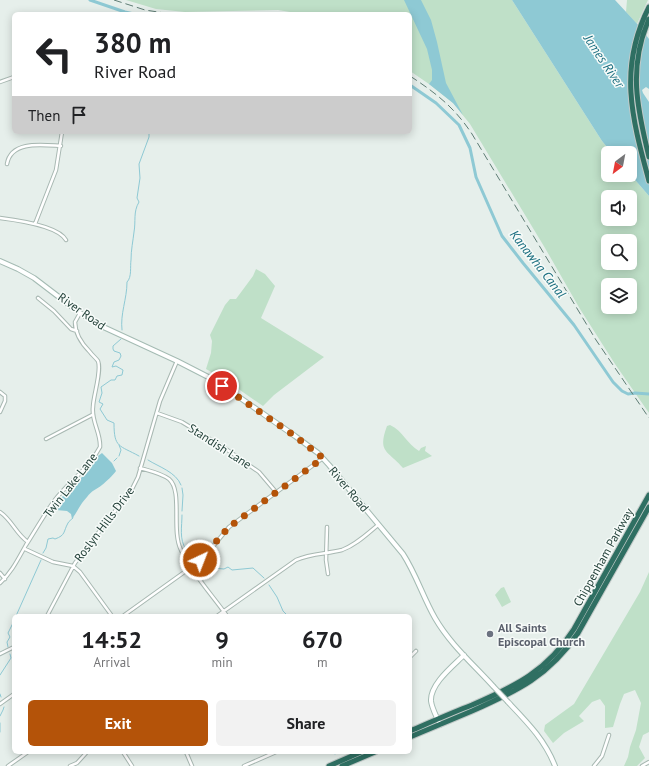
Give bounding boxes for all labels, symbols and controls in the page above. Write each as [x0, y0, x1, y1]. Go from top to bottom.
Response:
text: 380 m [94, 24, 171, 61]
icon: left [28, 28, 80, 80]
water label: James River [579, 30, 628, 92]
text: River Road [94, 60, 176, 83]
icon: arrive [68, 104, 90, 126]
text: Then [28, 106, 60, 125]
north arrow [601, 146, 637, 182]
map controls [601, 146, 637, 314]
button: sound [601, 190, 637, 226]
water label: Kanawha Canal [506, 227, 570, 302]
button: search [601, 234, 637, 270]
button: layers [601, 278, 637, 314]
street label: River Road [55, 289, 109, 333]
pin [205, 369, 239, 403]
icon: arrive [211, 375, 233, 397]
street label: Standish Lane [186, 420, 254, 472]
street label: Twin Lake Lane [40, 450, 100, 520]
street label: River Road [326, 463, 372, 515]
street label: Roslyn Hills Drive [71, 483, 137, 565]
street label: Chippenham Parkway [570, 505, 636, 609]
position arrow [179, 539, 221, 581]
place label: All Saints Episcopal Church [498, 620, 585, 649]
text: 14:52 [81, 624, 142, 655]
text: 9 [215, 624, 229, 655]
text: 670 [302, 624, 343, 655]
marker: All Saints Episcopal Church [485, 629, 495, 639]
text: Arrival [94, 654, 130, 671]
text: min [211, 654, 233, 671]
text: m [317, 654, 328, 671]
button: Exit [28, 700, 208, 746]
button: Share [216, 700, 396, 746]

